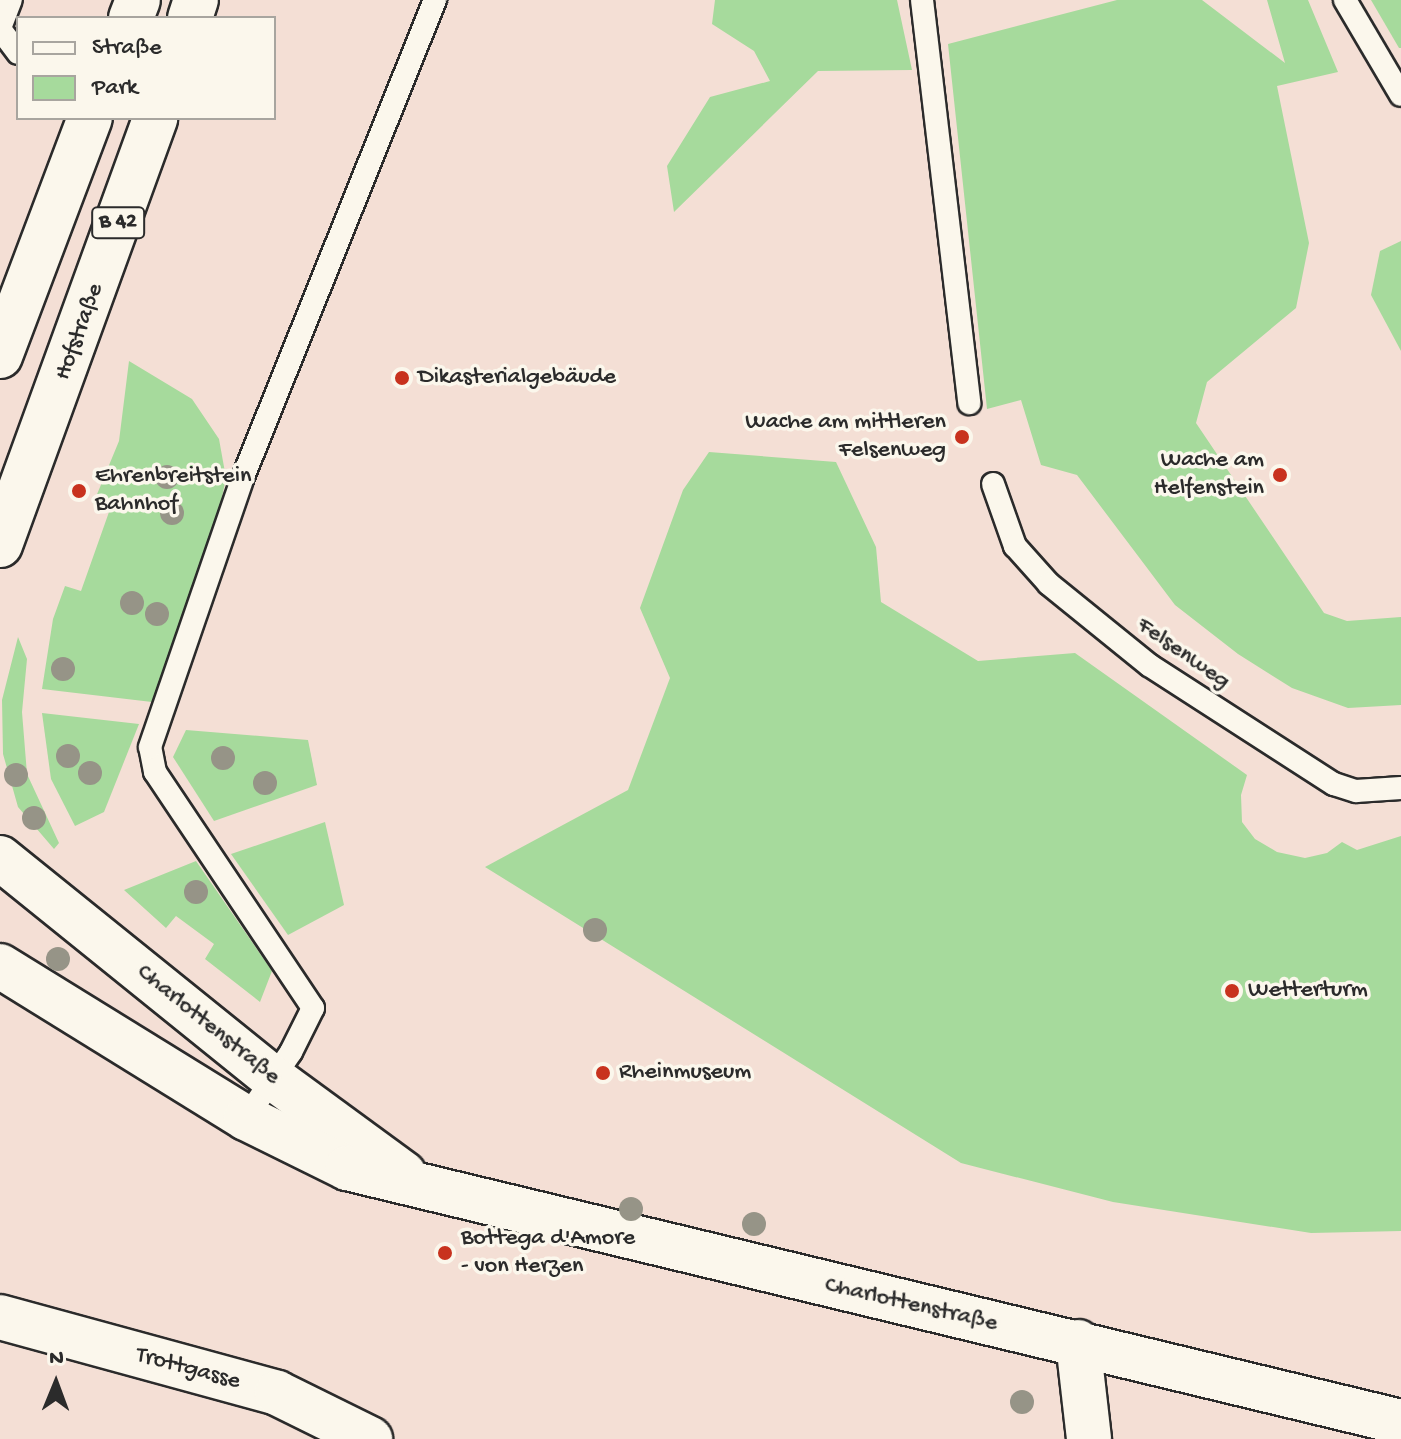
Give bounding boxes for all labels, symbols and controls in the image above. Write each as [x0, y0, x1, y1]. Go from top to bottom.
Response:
legend [16, 16, 276, 120]
text: Straße [92, 34, 162, 63]
text: Park [92, 74, 138, 103]
road number: B 42 [90, 205, 146, 241]
street label: Hofstraße [49, 280, 111, 384]
place label: Dikasterialgebäude [418, 364, 616, 392]
marker: Dikasterialgebäude [393, 369, 411, 387]
place label: Wache am mittleren Felsenweg [745, 409, 946, 465]
marker: Wache am mittleren Felsenweg [953, 428, 971, 446]
place label: Wache am Helfenstein [1154, 447, 1264, 503]
place label: Ehrenbreitstein Bahnhof [95, 463, 251, 519]
marker: Wache am Helfenstein [1271, 466, 1289, 484]
marker: Ehrenbreitstein Bahnhof [70, 482, 88, 500]
street label: Felsenweg [1131, 611, 1235, 697]
street label: Charlottenstraße [130, 958, 286, 1092]
place label: Wetterturm [1248, 977, 1368, 1005]
marker: Wetterturm [1223, 982, 1241, 1000]
place label: Rheinmuseum [619, 1059, 751, 1087]
marker: Rheinmuseum [594, 1064, 612, 1082]
place label: Bottega d'Amore - von Herzen [461, 1225, 635, 1281]
marker: Bottega d'Amore - von Herzen [436, 1244, 454, 1262]
street label: Charlottenstraße [822, 1271, 1000, 1339]
street label: Trottgasse [133, 1341, 243, 1397]
north arrow [16, 1343, 96, 1423]
text: N [49, 1346, 64, 1372]

